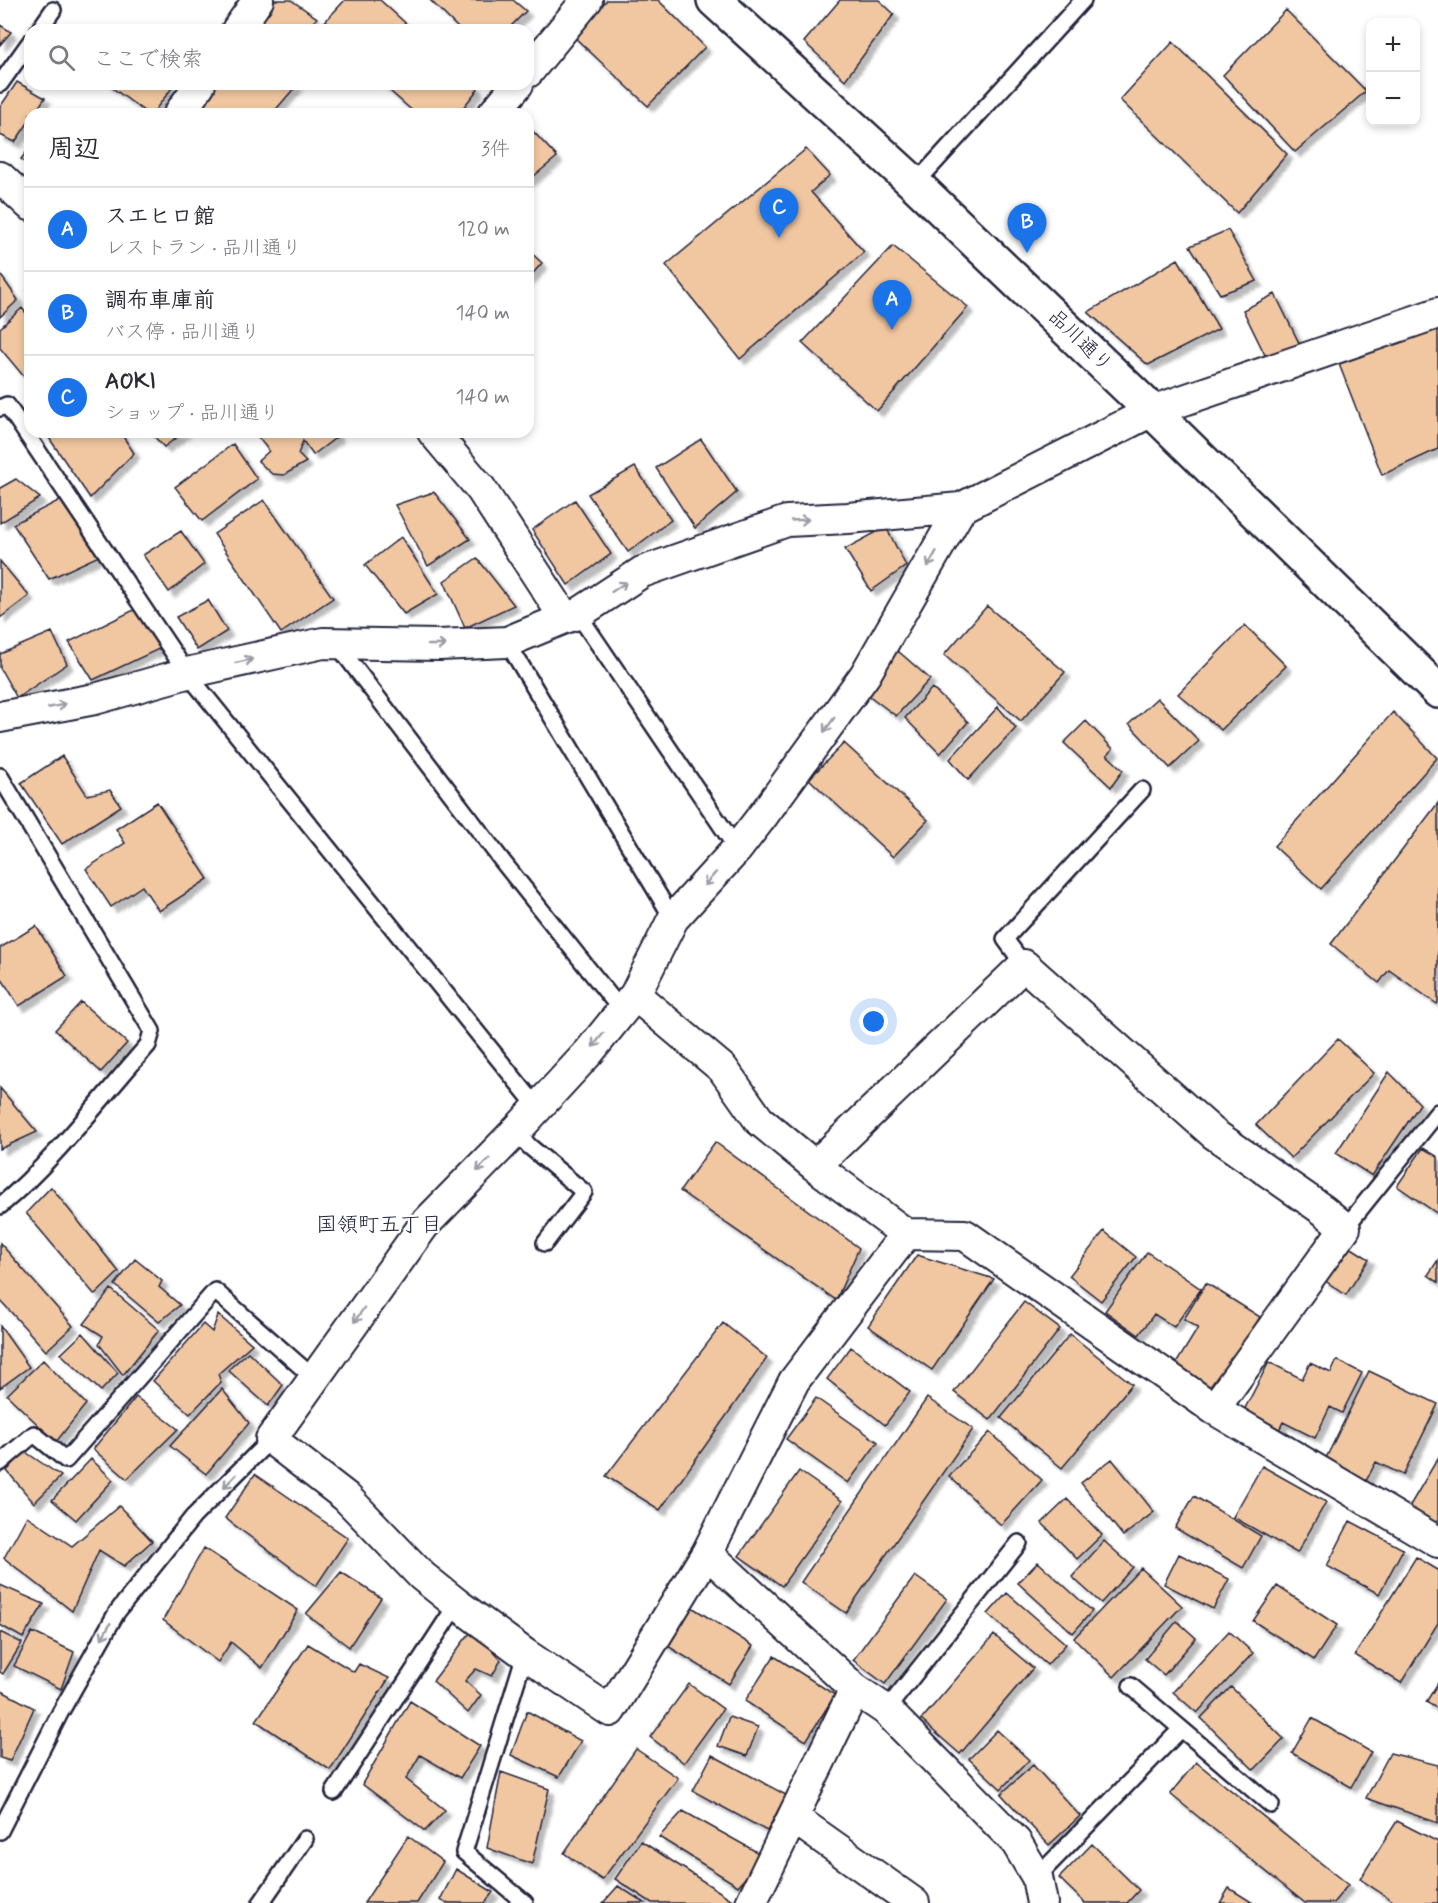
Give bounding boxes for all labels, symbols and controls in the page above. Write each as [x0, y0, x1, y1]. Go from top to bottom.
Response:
map controls [1366, 18, 1420, 126]
button: + [1366, 18, 1420, 72]
search box [24, 24, 534, 90]
icon: search [45, 41, 78, 74]
text: ここで検索 [93, 46, 203, 74]
button: − [1366, 72, 1420, 126]
text: 周辺 [48, 133, 100, 167]
text: 3件 [481, 136, 510, 163]
pin: C [760, 188, 798, 238]
text: スエヒロ館 [105, 203, 215, 231]
pin: B [1008, 204, 1046, 253]
text: A [61, 216, 74, 243]
text: 120 m [457, 216, 510, 243]
text: レストラン · 品川通り [105, 235, 302, 262]
pin: A [872, 280, 912, 330]
text: 調布車庫前 [105, 287, 215, 315]
text: B [61, 300, 74, 327]
text: 140 m [456, 300, 510, 327]
street label: 品川通り [1042, 304, 1118, 378]
text: バス停 · 品川通り [105, 319, 260, 346]
text: AOKI [105, 368, 156, 396]
text: C [60, 384, 75, 411]
text: 140 m [456, 384, 510, 411]
text: ショップ · 品川通り [105, 400, 280, 427]
one-way arrow [790, 515, 810, 526]
one-way arrow [926, 550, 938, 567]
one-way arrow [610, 581, 626, 593]
one-way arrow [427, 639, 447, 651]
one-way arrow [235, 654, 254, 666]
one-way arrow [47, 700, 67, 711]
one-way arrow [823, 716, 835, 732]
one-way arrow [703, 871, 717, 886]
your location [859, 1007, 888, 1036]
one-way arrow [592, 1031, 604, 1047]
one-way arrow [476, 1158, 490, 1173]
district label: 国領町五丁目 [316, 1211, 442, 1239]
one-way arrow [353, 1307, 365, 1323]
one-way arrow [222, 1473, 237, 1488]
one-way arrow [100, 1622, 112, 1639]

